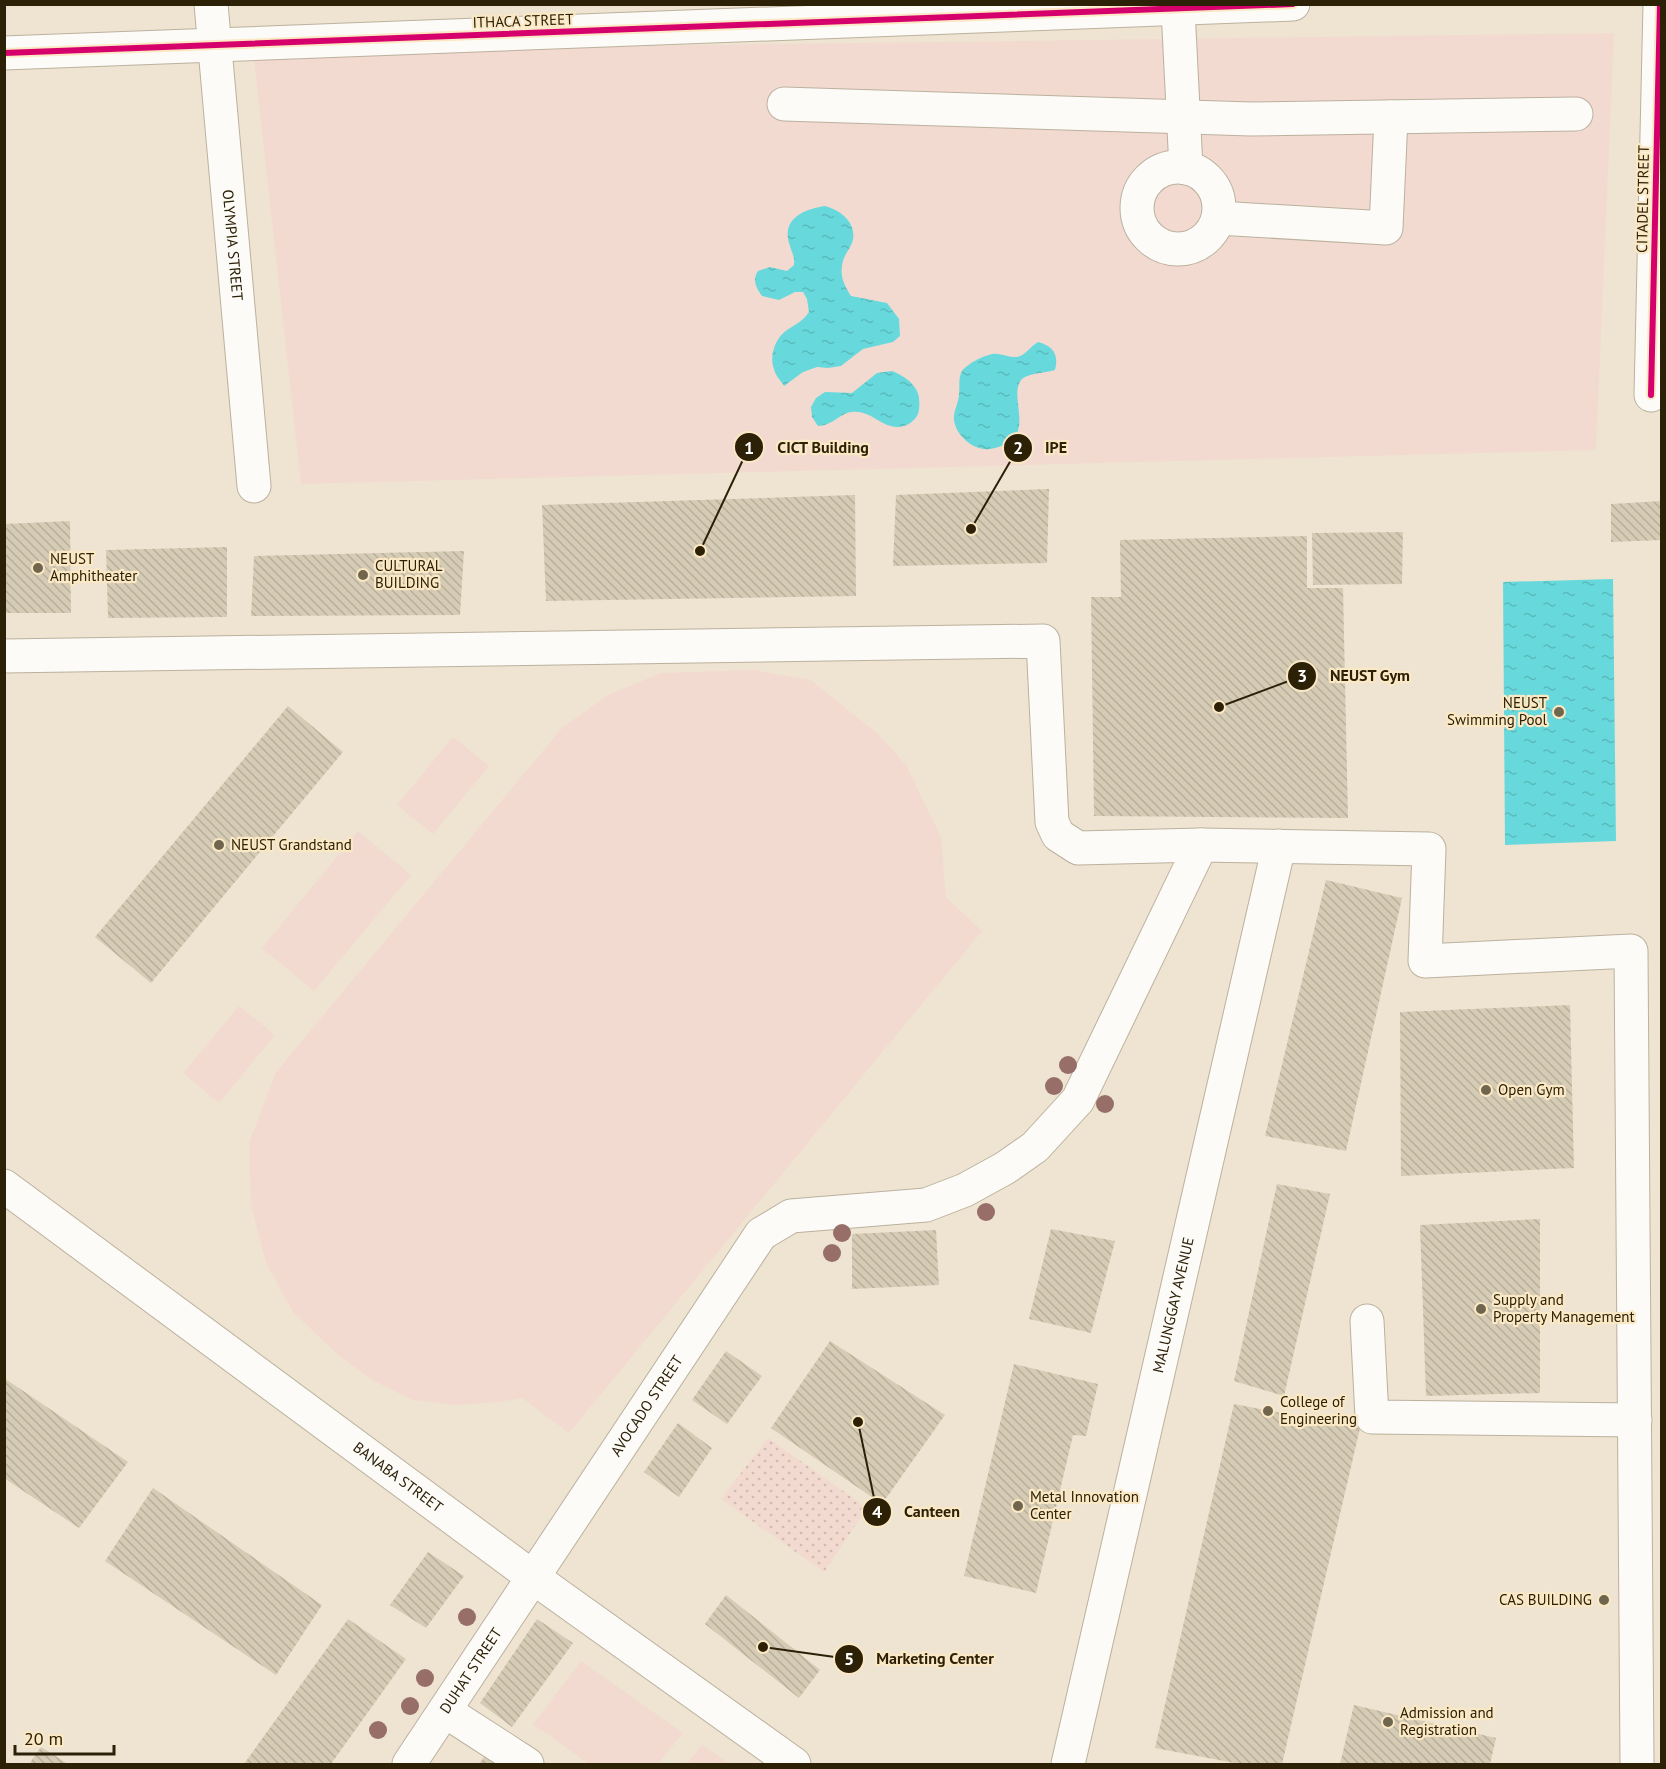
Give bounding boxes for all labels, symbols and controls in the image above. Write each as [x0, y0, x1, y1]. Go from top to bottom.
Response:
street label: ITHACA STREET [472, 9, 575, 32]
street label: CITADEL STREET [1632, 144, 1653, 253]
street label: OLYMPIA STREET [219, 189, 247, 302]
callout: CICT Building [734, 430, 881, 464]
callout: IPE [1003, 431, 1079, 465]
text: 1 [744, 436, 754, 459]
text: 2 [1013, 436, 1023, 459]
text: CICT Building [777, 437, 869, 457]
text: IPE [1045, 437, 1067, 457]
place label: NEUST Amphitheater [50, 549, 137, 585]
place label: CULTURAL BUILDING [375, 556, 443, 592]
marker: NEUST Amphitheater [31, 561, 45, 575]
marker: CULTURAL BUILDING [356, 568, 370, 582]
callout: NEUST Gym [1287, 659, 1422, 693]
text: 3 [1297, 664, 1307, 687]
text: NEUST Gym [1330, 665, 1410, 685]
place label: NEUST Swimming Pool [1447, 693, 1548, 729]
marker: NEUST Swimming Pool [1552, 705, 1566, 719]
place label: NEUST Grandstand [231, 835, 352, 854]
marker: NEUST Grandstand [212, 838, 226, 852]
place label: Open Gym [1498, 1080, 1565, 1099]
marker: Open Gym [1479, 1083, 1493, 1097]
street label: MALUNGGAY AVENUE [1148, 1235, 1198, 1375]
place label: Supply and Property Management [1493, 1290, 1635, 1326]
marker: Supply and Property Management [1474, 1302, 1488, 1316]
street label: AVOCADO STREET [606, 1351, 687, 1460]
place label: College of Engineering [1280, 1392, 1357, 1428]
marker: College of Engineering [1261, 1404, 1275, 1418]
street label: BANABA STREET [350, 1438, 447, 1517]
place label: Metal Innovation Center [1030, 1487, 1139, 1523]
callout: Canteen [862, 1495, 972, 1529]
marker: Metal Innovation Center [1011, 1499, 1025, 1513]
text: 4 [872, 1500, 882, 1523]
text: Canteen [904, 1501, 960, 1521]
place label: CAS BUILDING [1499, 1590, 1592, 1609]
marker: CAS BUILDING [1597, 1593, 1611, 1607]
street label: DUHAT STREET [435, 1623, 506, 1717]
callout: Marketing Center [834, 1642, 1006, 1676]
text: 5 [844, 1647, 854, 1670]
text: Marketing Center [876, 1648, 994, 1668]
place label: Admission and Registration [1400, 1703, 1494, 1739]
marker: Admission and Registration [1381, 1715, 1395, 1729]
scale bar [15, 1718, 114, 1756]
text: 20 m [24, 1727, 63, 1750]

